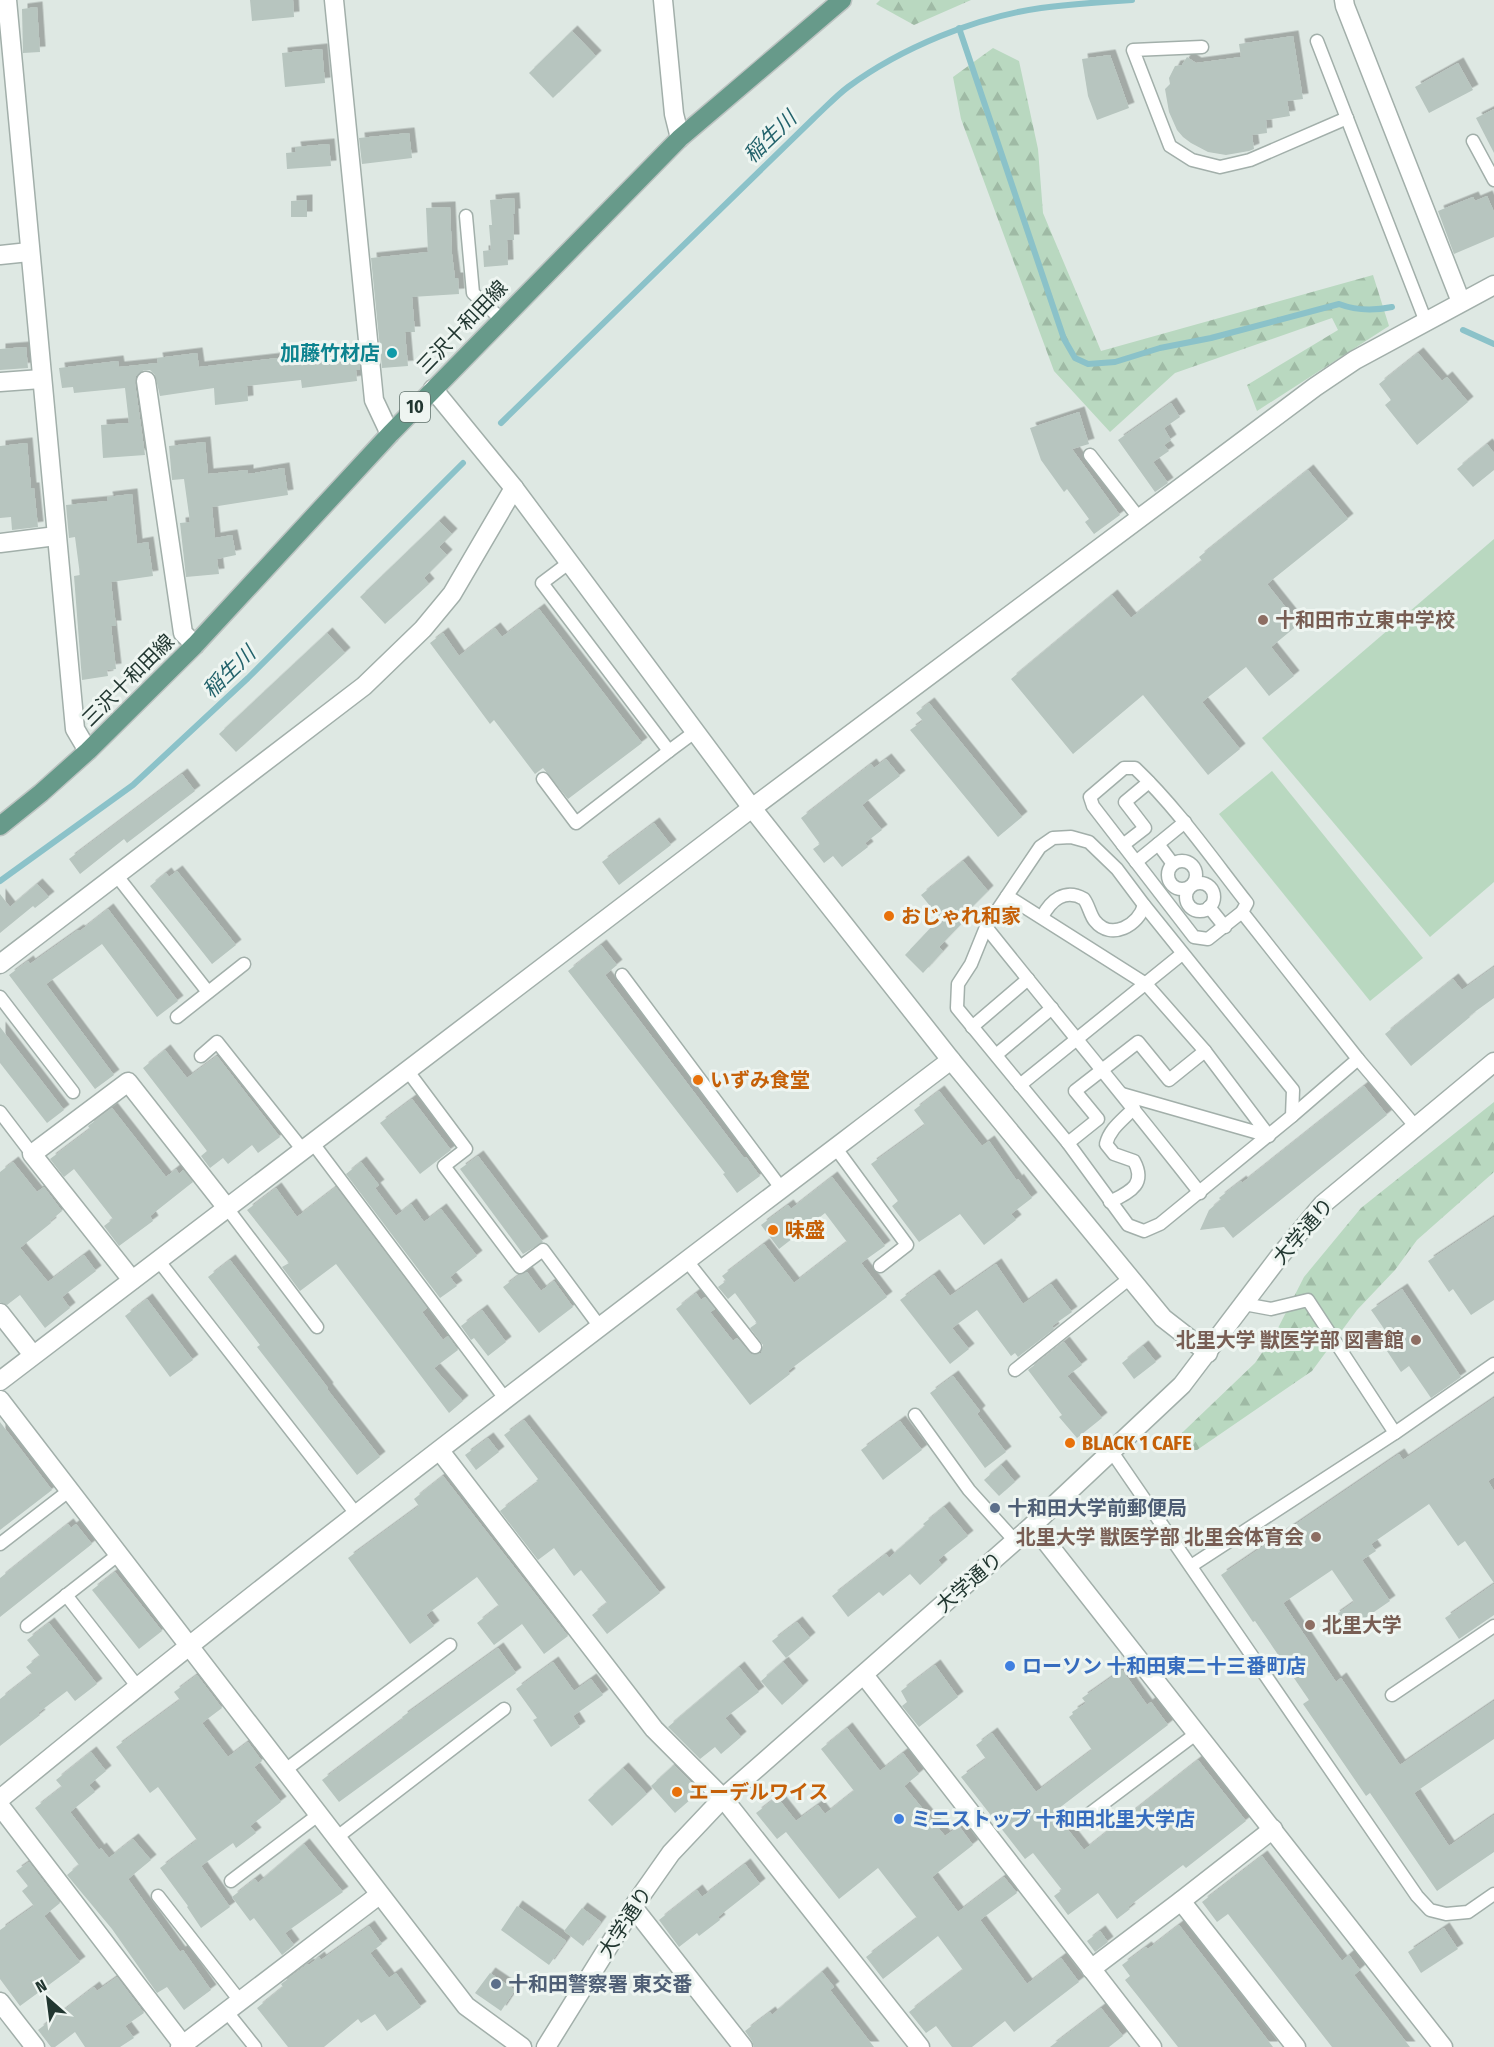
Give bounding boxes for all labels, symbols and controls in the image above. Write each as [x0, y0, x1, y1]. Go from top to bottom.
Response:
water label: 稲生川 [738, 104, 803, 168]
street label: 三沢十和田線 [412, 276, 512, 378]
place label: 加藤竹材店 [280, 341, 380, 365]
marker: 加藤竹材店 [385, 346, 399, 360]
road number: 10 [400, 392, 430, 422]
place label: 十和田市立東中学校 [1275, 608, 1455, 632]
marker: 十和田市立東中学校 [1256, 613, 1270, 627]
street label: 三沢十和田線 [77, 629, 179, 731]
water label: 稲生川 [197, 639, 262, 703]
place label: おじゃれ和家 [901, 904, 1021, 928]
marker: おじゃれ和家 [882, 909, 896, 923]
place label: いずみ食堂 [710, 1068, 810, 1092]
marker: いずみ食堂 [691, 1073, 705, 1087]
street label: 大学通り [1268, 1193, 1338, 1269]
place label: 味盛 [785, 1218, 825, 1242]
marker: 味盛 [766, 1223, 780, 1237]
place label: 北里大学 獣医学部 図書館 [1176, 1328, 1404, 1352]
marker: 北里大学 獣医学部 図書館 [1409, 1333, 1423, 1347]
place label: BLACK 1 CAFE [1082, 1431, 1192, 1455]
marker: BLACK 1 CAFE [1063, 1436, 1077, 1450]
place label: 十和田大学前郵便局 [1007, 1496, 1187, 1520]
marker: 十和田大学前郵便局 [988, 1501, 1002, 1515]
place label: 北里大学 獣医学部 北里会体育会 [1016, 1525, 1304, 1549]
marker: 北里大学 獣医学部 北里会体育会 [1309, 1530, 1323, 1544]
street label: 大学通り [931, 1547, 1007, 1617]
place label: 北里大学 [1322, 1613, 1402, 1637]
marker: 北里大学 [1303, 1618, 1317, 1632]
place label: ローソン 十和田東二十三番町店 [1022, 1654, 1306, 1678]
marker: ローソン 十和田東二十三番町店 [1003, 1659, 1017, 1673]
place label: エーデルワイス [689, 1780, 828, 1804]
marker: エーデルワイス [670, 1785, 684, 1799]
place label: ミニストップ 十和田北里大学店 [911, 1807, 1195, 1831]
marker: ミニストップ 十和田北里大学店 [892, 1812, 906, 1826]
street label: 大学通り [593, 1882, 657, 1962]
north arrow [18, 1969, 78, 2029]
place label: 十和田警察署 東交番 [508, 1972, 692, 1996]
text: N [32, 1976, 50, 1997]
marker: 十和田警察署 東交番 [489, 1977, 503, 1991]

